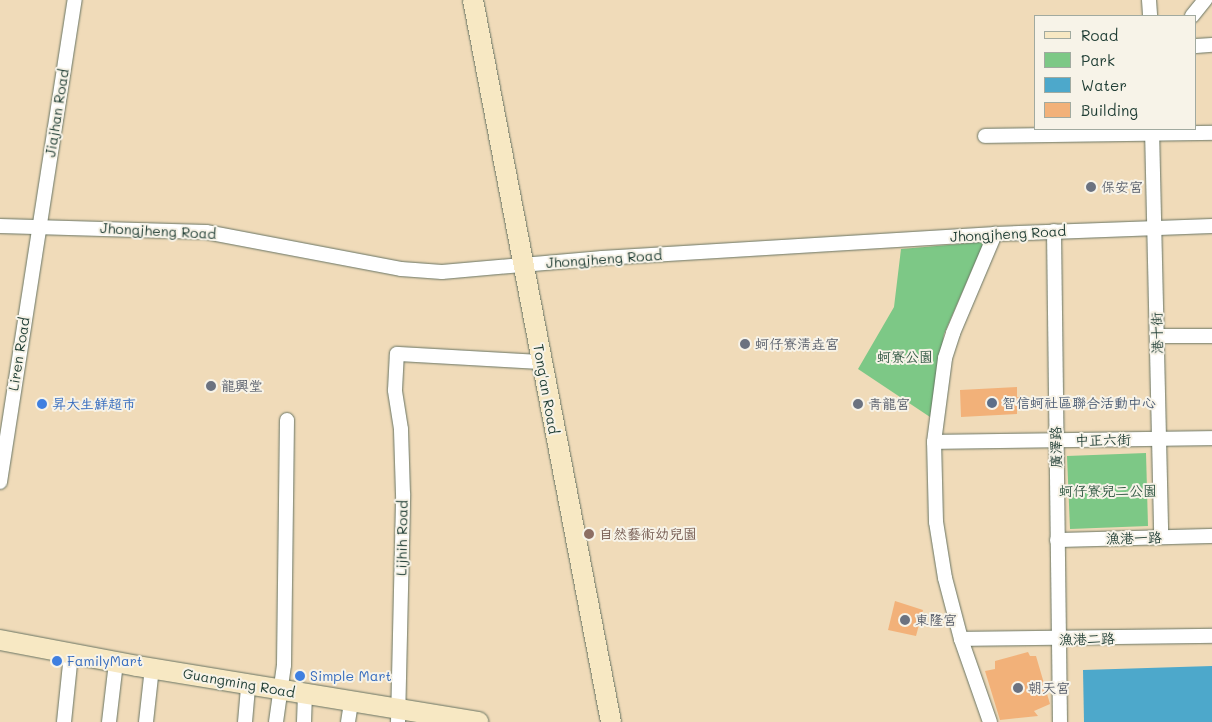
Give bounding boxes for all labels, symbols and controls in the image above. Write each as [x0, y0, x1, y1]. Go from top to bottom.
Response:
legend [1034, 15, 1197, 130]
text: Road [1081, 25, 1118, 45]
text: Park [1081, 50, 1115, 70]
street label: Jiajhan Road [42, 68, 72, 158]
text: Water [1081, 75, 1127, 95]
text: Building [1081, 100, 1138, 120]
place label: 保安宮 [1101, 179, 1143, 195]
marker: 保安宮 [1085, 181, 1097, 193]
street label: Jhongjheng Road [100, 220, 216, 242]
street label: Jhongjheng Road [950, 223, 1066, 245]
street label: Jhongjheng Road [545, 247, 663, 271]
street label: 港十街 [1148, 312, 1166, 354]
street label: Liren Road [5, 316, 33, 392]
place label: 蚵仔寮清垚宮 [755, 336, 839, 352]
marker: 蚵仔寮清垚宮 [739, 338, 751, 350]
street label: Tong'an Road [530, 343, 562, 435]
park label: 蚵寮公園 [877, 349, 933, 365]
place label: 龍興堂 [221, 378, 263, 394]
marker: 龍興堂 [205, 380, 217, 392]
place label: 智信蚵社區聯合活動中心 [1002, 395, 1156, 411]
place label: 昇大生鮮超市 [52, 396, 136, 412]
place label: 青龍宮 [868, 396, 910, 412]
marker: 智信蚵社區聯合活動中心 [986, 397, 998, 409]
marker: 昇大生鮮超市 [36, 398, 48, 410]
marker: 青龍宮 [852, 398, 864, 410]
street label: 廣澤路 [1047, 426, 1065, 468]
street label: 中正六街 [1075, 431, 1131, 449]
park label: 蚵仔寮兒二公園 [1059, 483, 1157, 499]
street label: Lijhih Road [393, 500, 411, 576]
place label: 自然藝術幼兒園 [599, 526, 697, 542]
marker: 自然藝術幼兒園 [583, 528, 595, 540]
street label: 漁港一路 [1106, 529, 1162, 547]
place label: 東隆宮 [915, 612, 957, 628]
marker: 東隆宮 [899, 614, 911, 626]
street label: 漁港二路 [1059, 630, 1115, 648]
place label: FamilyMart [67, 653, 143, 669]
marker: FamilyMart [51, 655, 63, 667]
street label: Guangming Road [182, 665, 296, 701]
place label: Simple Mart [310, 668, 392, 684]
marker: Simple Mart [294, 670, 306, 682]
place label: 朝天宮 [1028, 680, 1070, 696]
marker: 朝天宮 [1012, 682, 1024, 694]

